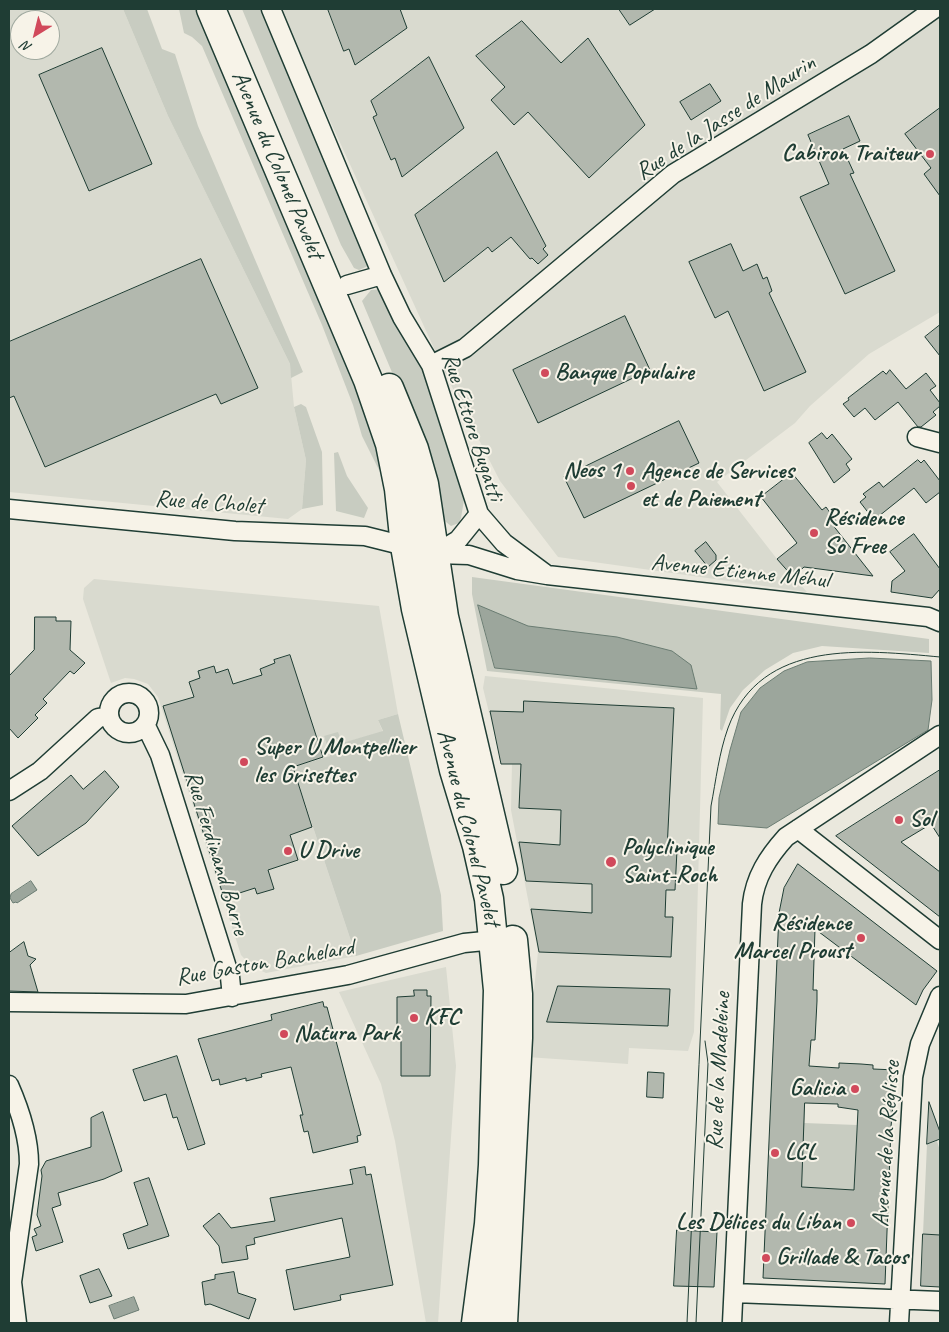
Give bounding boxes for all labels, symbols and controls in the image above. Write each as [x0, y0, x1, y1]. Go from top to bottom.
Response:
north arrow [10, 10, 60, 60]
text: N [18, 37, 35, 56]
street label: Rue de la Jasse de Maurin [630, 49, 822, 187]
street label: Avenue du Colonel Pavelet [224, 67, 330, 263]
place label: Cabiron Traiteur [782, 140, 920, 168]
marker: Cabiron Traiteur [924, 148, 936, 160]
street label: Rue Ettore Bugatti [435, 349, 509, 505]
place label: Banque Populaire [555, 359, 694, 387]
marker: Banque Populaire [539, 367, 551, 379]
place label: Neos 1 [563, 457, 620, 485]
place label: Agence de Services et de Paiement [641, 458, 794, 514]
marker: Neos 1 [624, 465, 636, 477]
marker: Agence de Services et de Paiement [625, 480, 637, 492]
street label: Rue de Cholet [154, 485, 264, 521]
place label: Résidence So Free [824, 505, 903, 561]
marker: Résidence So Free [808, 527, 820, 539]
street label: Avenue Étienne Méhul [650, 548, 830, 596]
street label: Avenue du Colonel Pavelet [430, 727, 506, 929]
place label: Super U Montpellier les Grisettes [254, 734, 415, 790]
marker: Super U Montpellier les Grisettes [238, 756, 250, 768]
street label: Rue Ferdinand Barre [177, 767, 255, 939]
place label: Sol [909, 806, 934, 834]
marker: Sol [893, 814, 905, 826]
place label: Polyclinique Saint-Roch [622, 834, 717, 890]
place label: U Drive [298, 837, 359, 865]
marker: U Drive [282, 845, 294, 857]
marker: Polyclinique Saint-Roch [604, 855, 618, 869]
place label: Résidence Marcel Proust [734, 910, 851, 966]
marker: Résidence Marcel Proust [855, 932, 867, 944]
street label: Rue Gaston Bachelard [174, 933, 356, 993]
street label: Rue de la Madeleine [700, 991, 738, 1151]
place label: KFC [424, 1004, 460, 1032]
marker: KFC [408, 1012, 420, 1024]
place label: Natura Park [294, 1020, 399, 1048]
marker: Natura Park [278, 1028, 290, 1040]
street label: Avenue de la Réglisse [867, 1060, 907, 1228]
place label: Galicia [789, 1075, 845, 1103]
marker: Galicia [849, 1083, 861, 1095]
place label: LCL [785, 1139, 817, 1167]
marker: LCL [769, 1147, 781, 1159]
place label: Les Délices du Liban [676, 1209, 841, 1237]
marker: Les Délices du Liban [845, 1217, 857, 1229]
place label: Grillade & Tacos [776, 1244, 908, 1272]
marker: Grillade & Tacos [760, 1252, 772, 1264]

